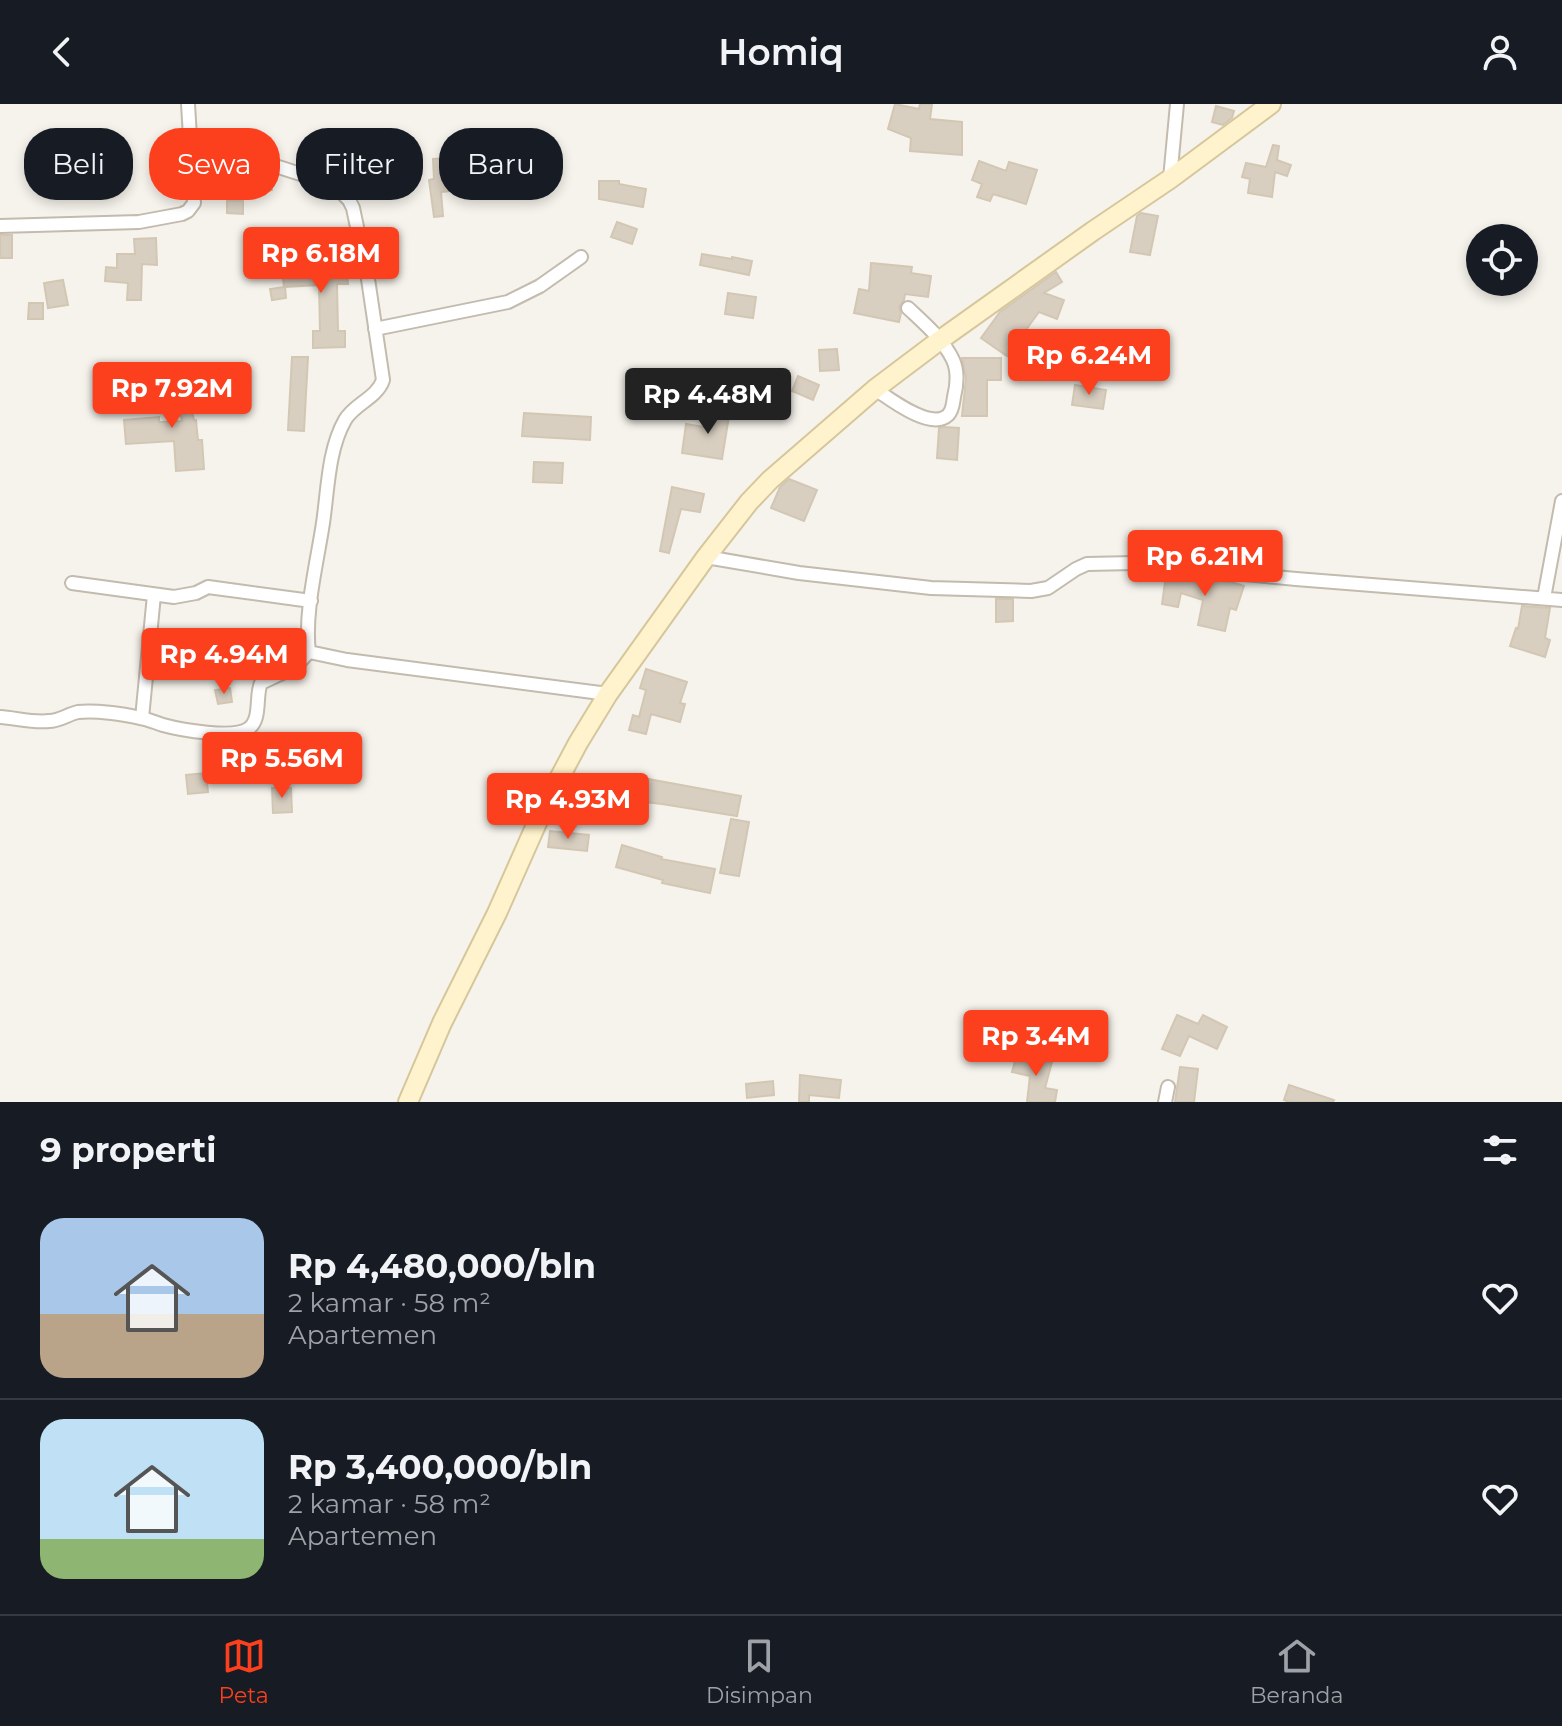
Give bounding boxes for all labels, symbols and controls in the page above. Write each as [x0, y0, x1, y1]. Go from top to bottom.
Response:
icon: back [40, 30, 84, 74]
text: Homiq [718, 30, 844, 74]
icon: person [1478, 30, 1522, 74]
chip: Beli [24, 128, 133, 200]
chip: Sewa [149, 128, 280, 200]
chip: Filter [296, 128, 423, 200]
chip: Baru [439, 128, 563, 200]
map controls [1466, 224, 1538, 296]
button: locate [1466, 224, 1538, 296]
pin: Rp 6.18M [238, 227, 404, 295]
text: Rp 6.18M [261, 237, 381, 269]
pin: Rp 6.24M [1006, 329, 1172, 397]
text: Rp 6.24M [1026, 339, 1152, 371]
pin: Rp 7.92M [89, 362, 255, 430]
pin: Rp 4.48M [625, 368, 791, 436]
text: Rp 7.92M [111, 372, 233, 404]
text: Rp 4.48M [643, 378, 773, 410]
pin: Rp 6.21M [1122, 530, 1288, 598]
text: Rp 6.21M [1146, 540, 1264, 572]
pin: Rp 4.94M [141, 628, 307, 696]
text: Rp 4.94M [160, 638, 288, 670]
pin: Rp 5.56M [199, 732, 365, 800]
text: Rp 5.56M [220, 742, 344, 774]
pin: Rp 4.93M [485, 773, 651, 841]
text: Rp 4.93M [505, 783, 631, 815]
pin: Rp 3.4M [962, 1010, 1110, 1078]
text: Rp 3.4M [981, 1020, 1091, 1052]
icon: filters [1478, 1128, 1522, 1172]
text: 9 properti [40, 1129, 216, 1171]
text: Rp 4,480,000/bln [288, 1245, 596, 1287]
icon: home [104, 1250, 200, 1346]
icon: heart [1478, 1276, 1522, 1320]
text: 2 kamar · 58 m² [288, 1287, 491, 1319]
text: Apartemen [288, 1319, 437, 1351]
text: Rp 3,400,000/bln [288, 1446, 592, 1488]
icon: home [104, 1451, 200, 1547]
icon: heart [1478, 1477, 1522, 1521]
text: 2 kamar · 58 m² [288, 1488, 491, 1520]
text: Apartemen [288, 1520, 437, 1552]
tab: Peta [219, 1634, 269, 1709]
tab: Disimpan [706, 1634, 813, 1709]
tab: Beranda [1250, 1634, 1343, 1709]

